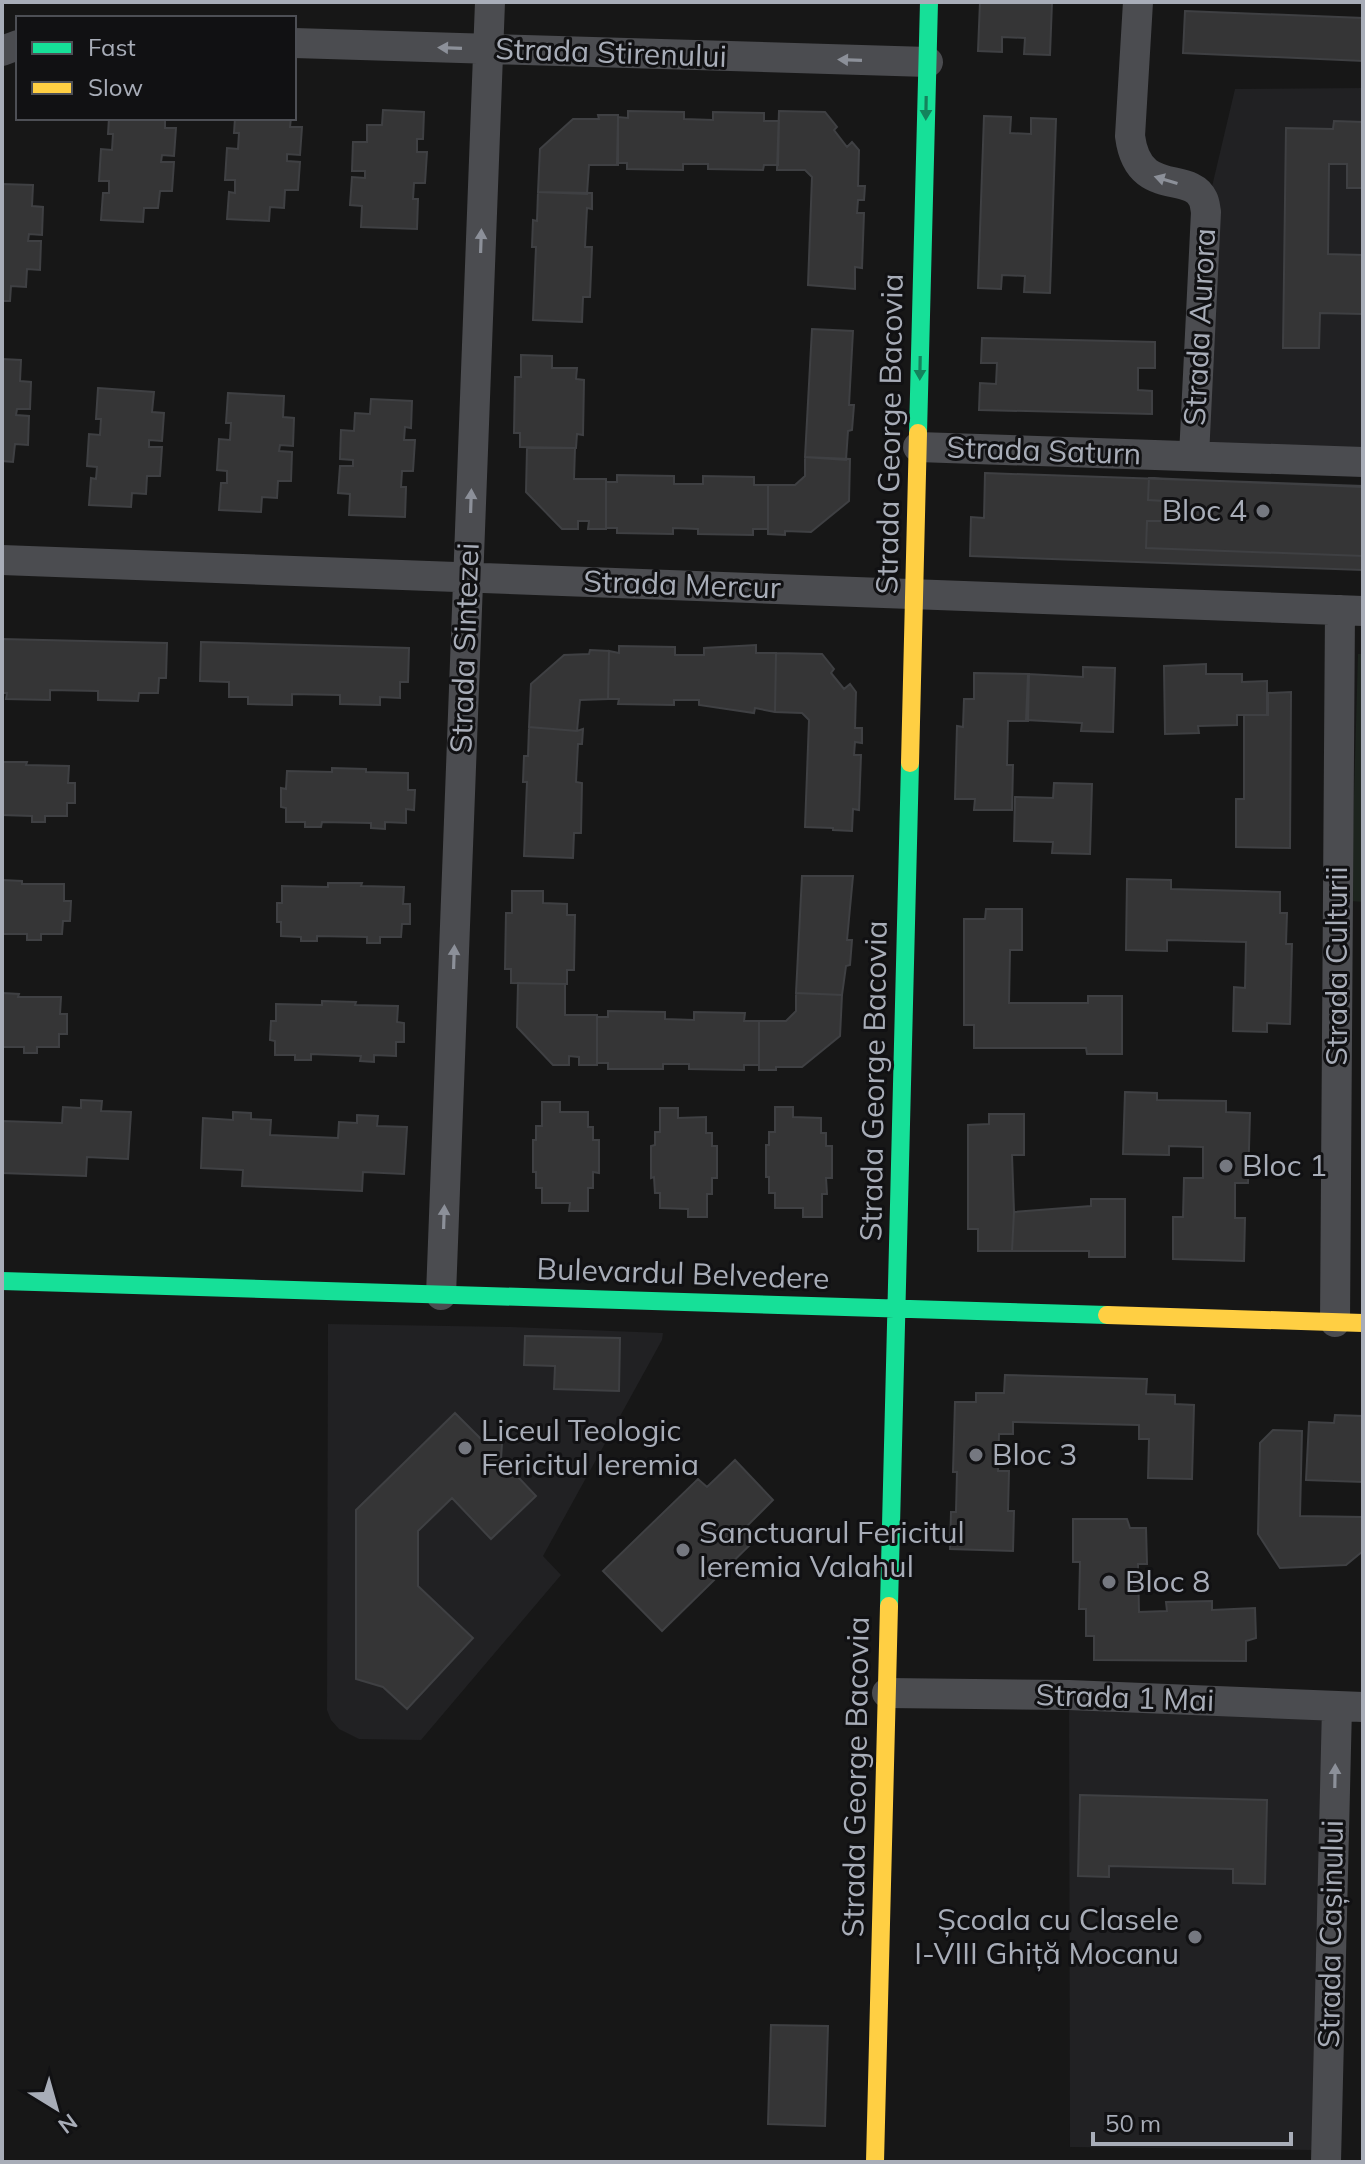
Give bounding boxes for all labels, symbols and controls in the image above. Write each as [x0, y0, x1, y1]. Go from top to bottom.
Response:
legend [16, 16, 296, 120]
street label: Strada Stirenului [495, 29, 727, 75]
text: Fast [88, 32, 136, 62]
one-way arrow [437, 41, 462, 54]
one-way arrow [837, 54, 862, 66]
text: Slow [88, 72, 143, 102]
one-way arrow [920, 96, 933, 121]
one-way arrow [1153, 173, 1177, 186]
street label: Strada Aurora [1175, 227, 1223, 427]
one-way arrow [474, 228, 487, 253]
street label: Strada George Bacovia [867, 273, 911, 595]
one-way arrow [914, 356, 926, 381]
street label: Strada Saturn [946, 428, 1142, 472]
one-way arrow [465, 488, 478, 513]
place label: Bloc 4 [1162, 491, 1247, 529]
marker: Bloc 4 [1254, 502, 1272, 520]
street label: Strada Sintezei [441, 542, 487, 754]
street label: Strada Mercur [583, 562, 782, 606]
street label: Strada Culturii [1317, 866, 1355, 1066]
street label: Strada George Bacovia [851, 920, 895, 1242]
one-way arrow [447, 944, 460, 969]
place label: Bloc 1 [1242, 1146, 1327, 1184]
marker: Bloc 1 [1217, 1157, 1235, 1175]
one-way arrow [438, 1204, 451, 1229]
street label: Bulevardul Belvedere [536, 1249, 830, 1297]
place label: Liceul Teologic Fericitul Ieremia [481, 1411, 699, 1483]
place label: Bloc 3 [992, 1435, 1077, 1473]
marker: Liceul Teologic Fericitul Ieremia [456, 1439, 474, 1457]
marker: Bloc 3 [967, 1446, 985, 1464]
place label: Sanctuarul Fericitul Ieremia Valahul [699, 1513, 965, 1585]
marker: Sanctuarul Fericitul Ieremia Valahul [674, 1541, 692, 1559]
place label: Bloc 8 [1125, 1562, 1210, 1600]
marker: Bloc 8 [1100, 1573, 1118, 1591]
street label: Strada George Bacovia [833, 1616, 877, 1938]
street label: Strada 1 Mai [1035, 1675, 1215, 1719]
one-way arrow [1329, 1763, 1341, 1788]
street label: Strada Cașinului [1309, 1820, 1351, 2048]
place label: Școala cu Clasele I-VIII Ghiță Mocanu [914, 1900, 1179, 1972]
marker: Școala cu Clasele I-VIII Ghiță Mocanu [1186, 1928, 1204, 1946]
north arrow [16, 2068, 96, 2148]
scale bar [1093, 2096, 1291, 2146]
text: N [53, 2108, 83, 2140]
text: 50 m [1105, 2108, 1161, 2138]

